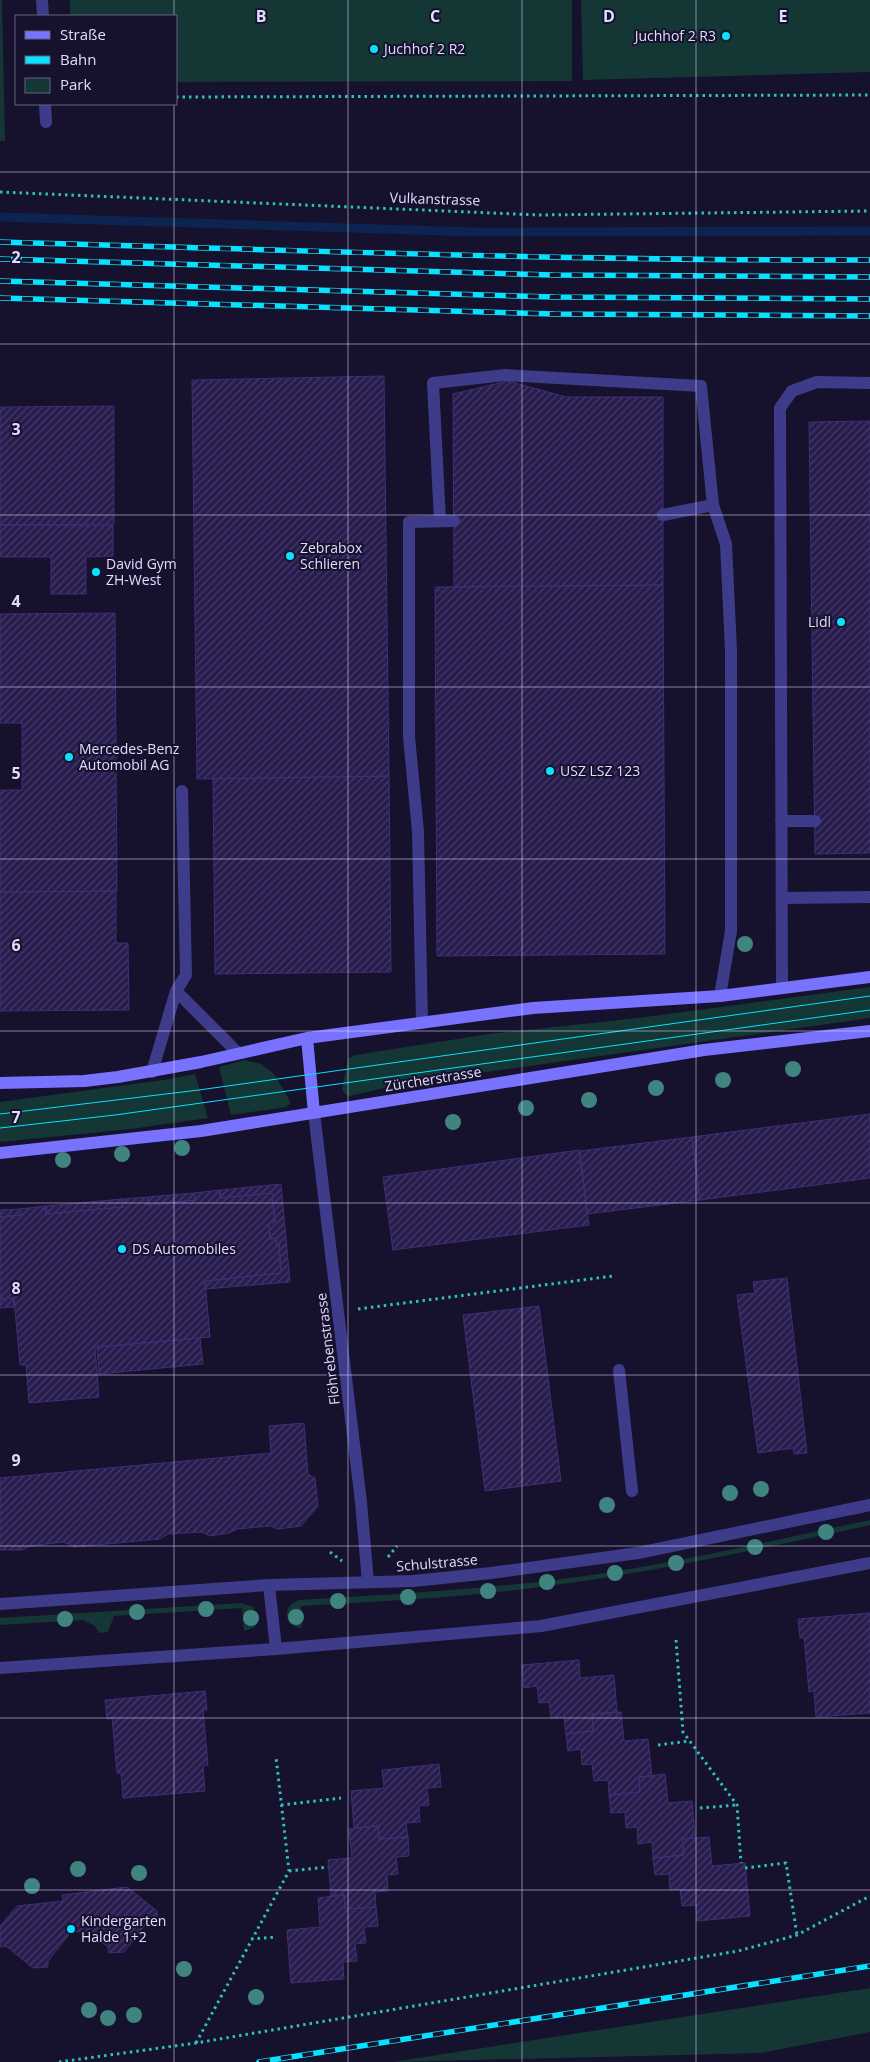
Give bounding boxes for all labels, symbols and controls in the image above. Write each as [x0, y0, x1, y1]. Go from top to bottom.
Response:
text: B [256, 5, 266, 27]
text: C [430, 5, 440, 27]
text: D [603, 5, 615, 27]
text: E [779, 5, 788, 27]
legend [15, 15, 178, 105]
text: Straße [60, 24, 106, 44]
place label: Juchhof 2 R3 [633, 26, 716, 45]
marker: Juchhof 2 R3 [720, 30, 732, 42]
place label: Juchhof 2 R2 [382, 39, 465, 58]
marker: Juchhof 2 R2 [368, 43, 380, 55]
text: Bahn [60, 49, 96, 69]
text: Park [60, 74, 91, 94]
street label: Vulkanstrasse [389, 187, 481, 210]
text: 2 [11, 246, 21, 268]
text: 3 [11, 418, 21, 440]
place label: Zebrabox Schlieren [300, 538, 363, 573]
marker: Zebrabox Schlieren [284, 550, 296, 562]
place label: David Gym ZH-West [106, 554, 177, 589]
marker: David Gym ZH-West [90, 566, 102, 578]
text: 4 [11, 590, 21, 612]
place label: Lidl [808, 612, 831, 631]
marker: Lidl [835, 616, 847, 628]
place label: Mercedes-Benz Automobil AG [79, 739, 180, 774]
marker: Mercedes-Benz Automobil AG [63, 751, 75, 763]
place label: USZ LSZ 123 [560, 761, 640, 780]
text: 5 [11, 762, 21, 784]
marker: USZ LSZ 123 [544, 765, 556, 777]
text: 6 [11, 934, 21, 956]
street label: Zürcherstrasse [383, 1061, 483, 1096]
text: 7 [11, 1106, 21, 1128]
place label: DS Automobiles [132, 1239, 236, 1258]
marker: DS Automobiles [116, 1243, 128, 1255]
text: 8 [11, 1277, 21, 1299]
street label: Flöhrebenstrasse [311, 1292, 344, 1406]
text: 9 [11, 1449, 21, 1471]
street label: Schulstrasse [396, 1549, 478, 1576]
place label: Kindergarten Halde 1+2 [81, 1911, 166, 1946]
marker: Kindergarten Halde 1+2 [65, 1923, 77, 1935]

